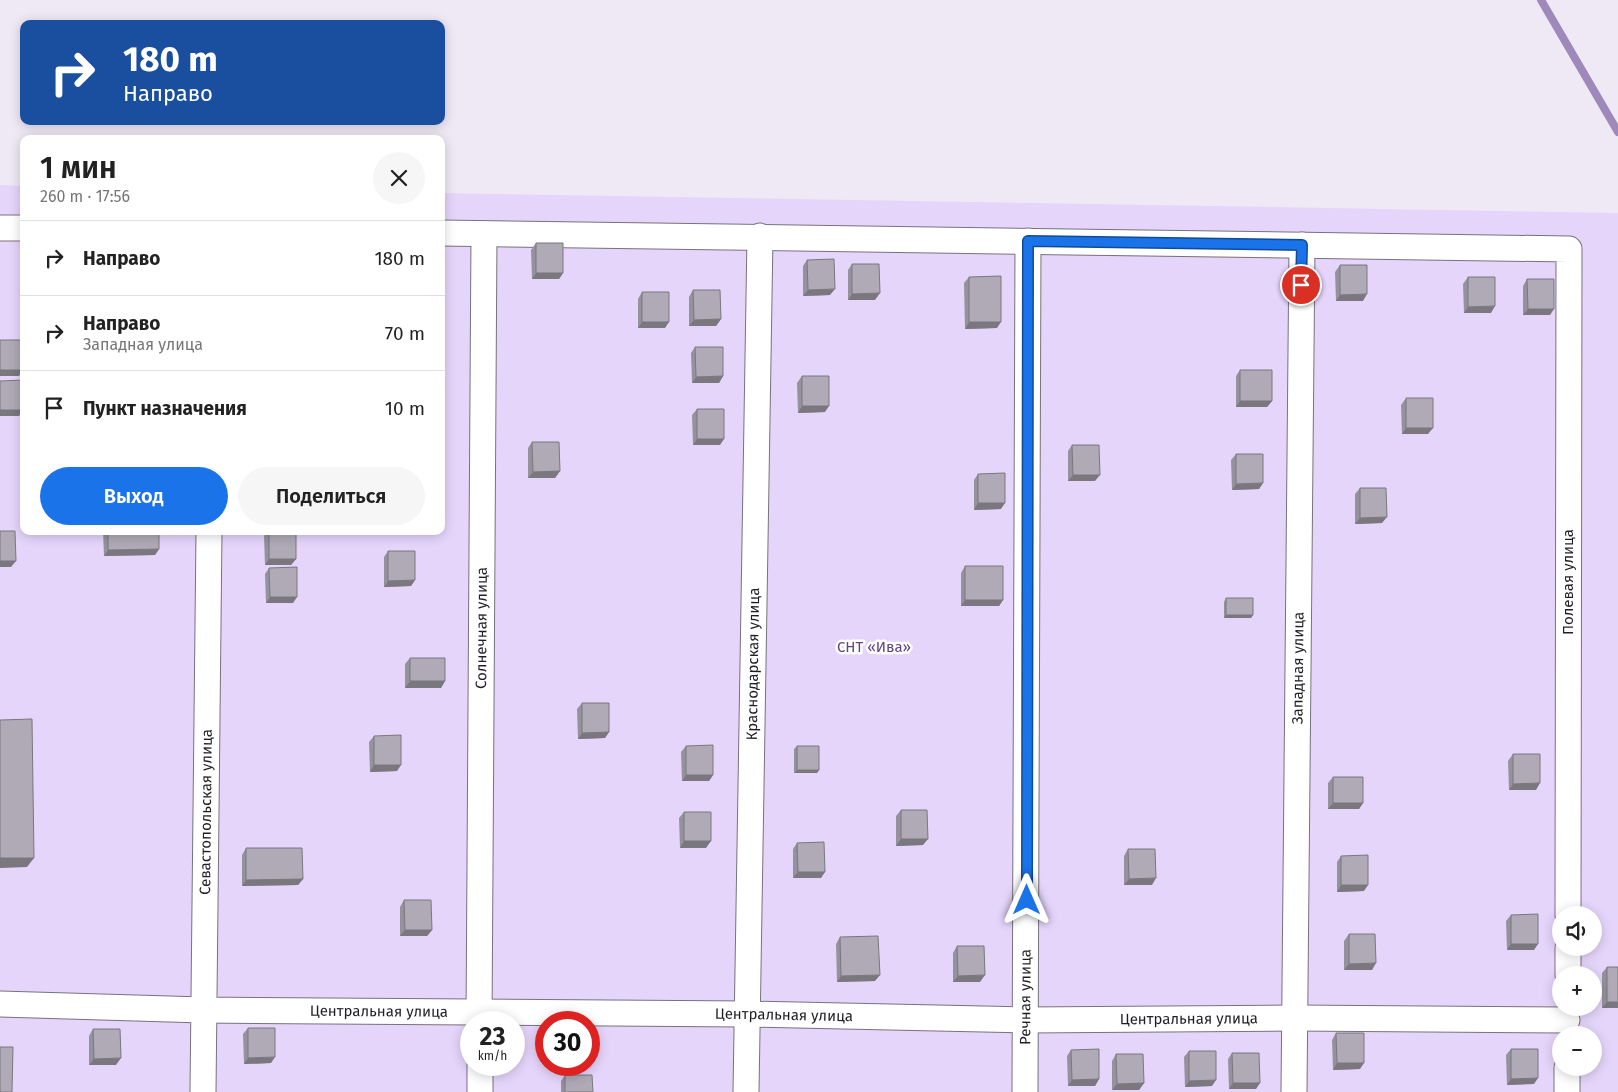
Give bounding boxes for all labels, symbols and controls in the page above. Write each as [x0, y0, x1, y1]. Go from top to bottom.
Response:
text: 180 m [123, 38, 218, 80]
icon: right [40, 40, 105, 105]
text: Направо [123, 80, 213, 107]
text: 1 мин [40, 150, 117, 186]
button: close [373, 152, 425, 204]
text: 260 m · 17:56 [40, 187, 130, 206]
icon: right [40, 244, 68, 272]
text: Направо [83, 247, 160, 270]
text: 180 m [374, 247, 425, 270]
pin [1280, 264, 1322, 306]
icon: arrive [1287, 271, 1315, 299]
text: Направо [83, 312, 160, 335]
icon: right [40, 319, 68, 347]
text: 70 m [385, 322, 425, 345]
text: Западная улица [83, 335, 203, 354]
icon: arrive [40, 394, 68, 422]
text: Пункт назначения [83, 397, 247, 420]
text: 10 m [385, 397, 425, 420]
button: Выход [40, 467, 228, 525]
button: Поделиться [238, 467, 425, 525]
street label: Полевая улица [1559, 529, 1577, 635]
street label: Солнечная улица [472, 567, 491, 689]
street label: Краснодарская улица [743, 587, 763, 741]
street label: Западная улица [1288, 612, 1308, 724]
park label: СНТ «Ива» [837, 638, 911, 656]
street label: Севастопольская улица [196, 729, 216, 895]
position arrow [1000, 873, 1052, 925]
map controls [1552, 906, 1602, 1076]
button: sound [1552, 906, 1602, 956]
street label: Речная улица [1016, 949, 1035, 1045]
button: + [1552, 966, 1602, 1016]
street label: Центральная улица [310, 1002, 448, 1021]
street label: Центральная улица [715, 1005, 853, 1025]
street label: Центральная улица [1120, 1009, 1258, 1028]
speed limit sign: 30 [535, 1011, 600, 1076]
text: 23 [480, 1022, 505, 1052]
button: − [1552, 1026, 1602, 1076]
text: km/h [478, 1049, 507, 1063]

